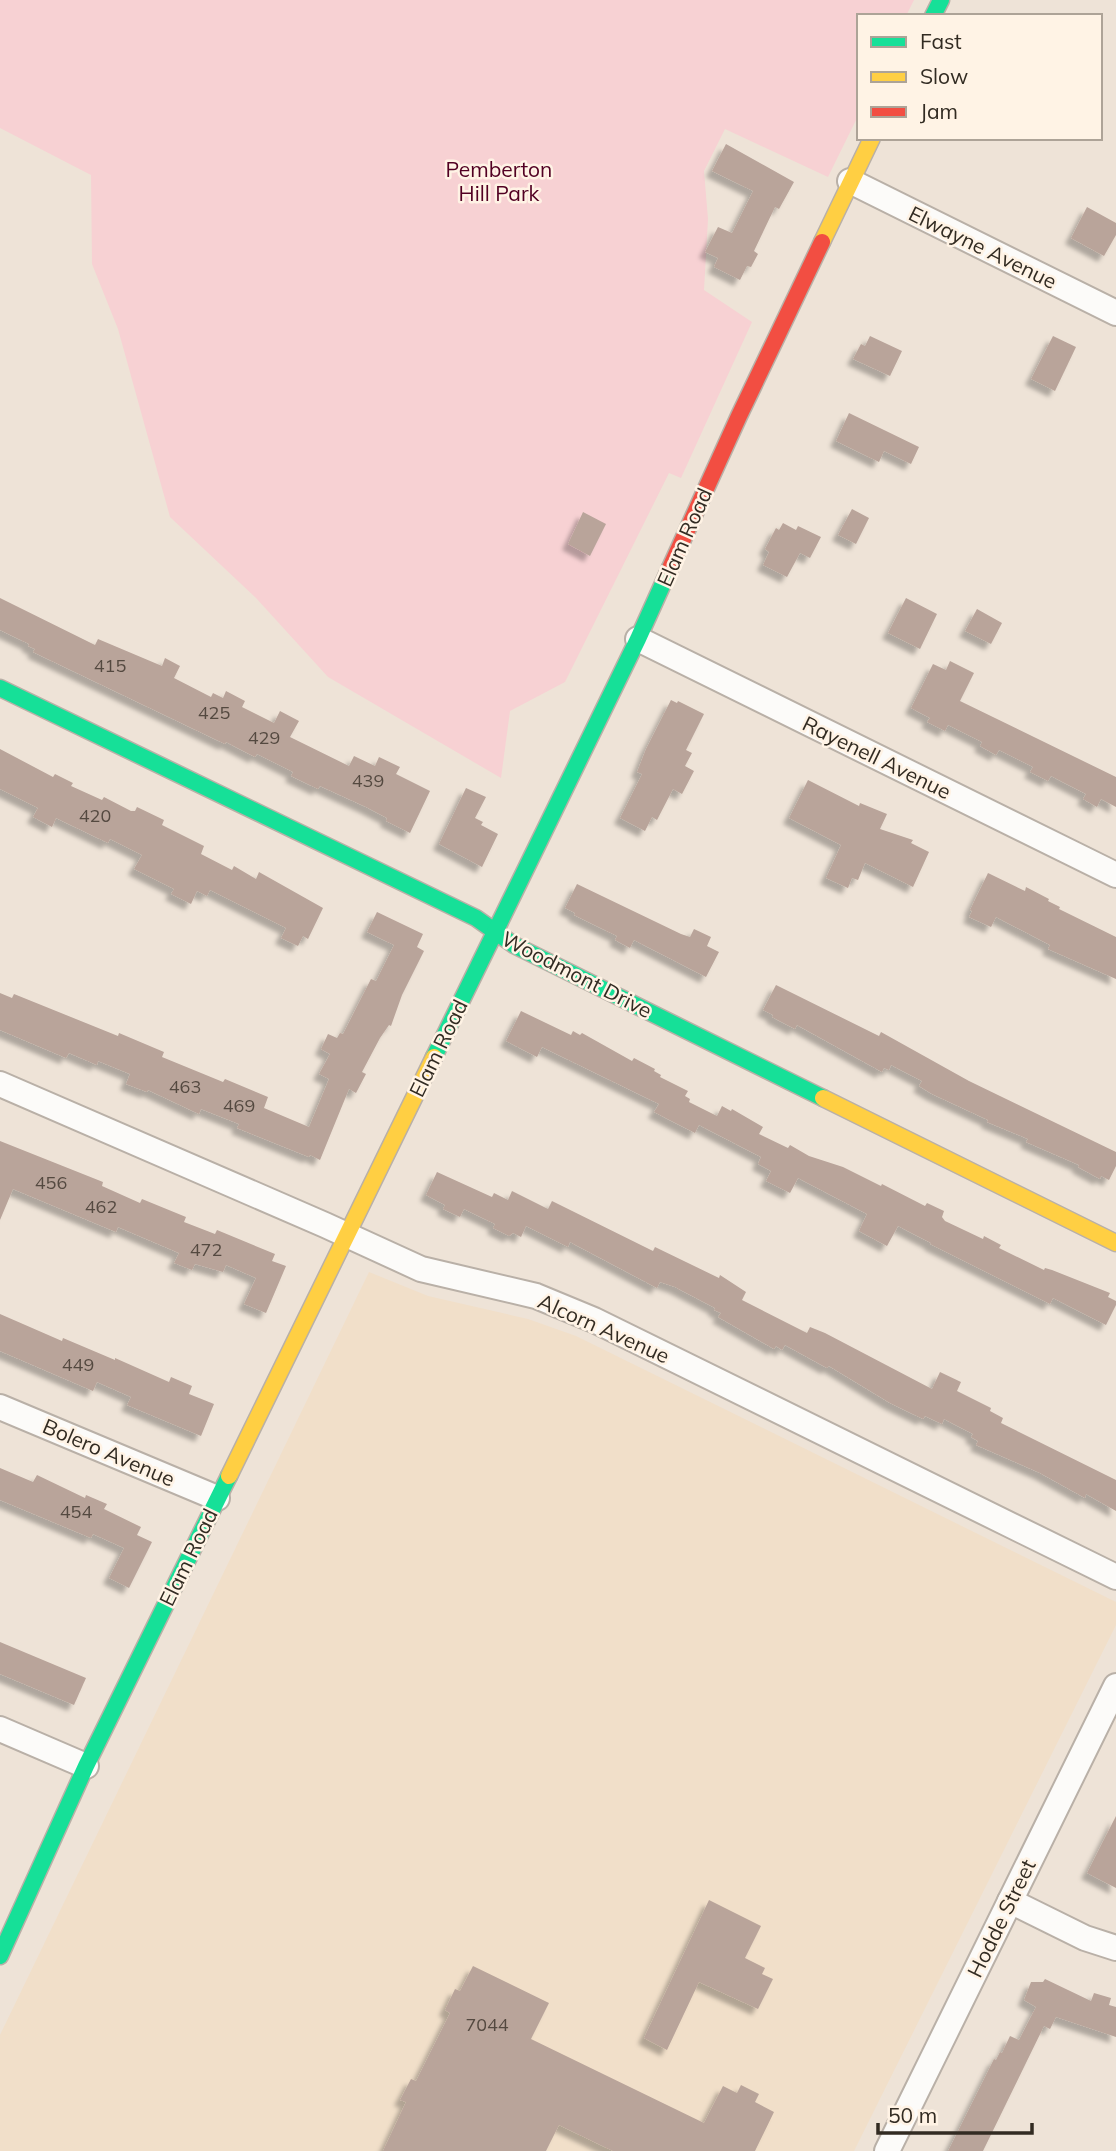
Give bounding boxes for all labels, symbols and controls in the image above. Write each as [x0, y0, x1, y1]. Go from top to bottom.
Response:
legend [857, 14, 1102, 140]
text: Fast [920, 28, 962, 54]
text: Slow [920, 63, 968, 89]
text: Jam [920, 98, 958, 124]
park label: Pemberton Hill Park [446, 156, 552, 206]
street label: Elwayne Avenue [905, 200, 1061, 294]
street label: Elam Road [651, 484, 717, 590]
house number: 415 [94, 654, 126, 677]
house number: 425 [198, 701, 230, 724]
street label: Rayenell Avenue [799, 710, 955, 804]
house number: 429 [248, 726, 280, 749]
house number: 439 [352, 769, 384, 792]
house number: 420 [79, 804, 111, 827]
street label: Woodmont Drive [498, 925, 656, 1023]
street label: Elam Road [403, 995, 473, 1101]
house number: 463 [169, 1075, 201, 1098]
house number: 469 [223, 1094, 255, 1117]
house number: 456 [35, 1171, 67, 1194]
house number: 462 [85, 1195, 117, 1218]
house number: 472 [190, 1238, 222, 1261]
street label: Alcorn Avenue [534, 1287, 674, 1369]
house number: 449 [62, 1353, 94, 1376]
street label: Bolero Avenue [39, 1413, 179, 1491]
house number: 454 [60, 1500, 92, 1523]
street label: Elam Road [153, 1504, 223, 1610]
street label: Hodde Street [961, 1855, 1041, 1981]
house number: 7044 [465, 2013, 509, 2036]
scale bar [878, 2092, 1032, 2136]
text: 50 m [888, 2102, 937, 2128]

